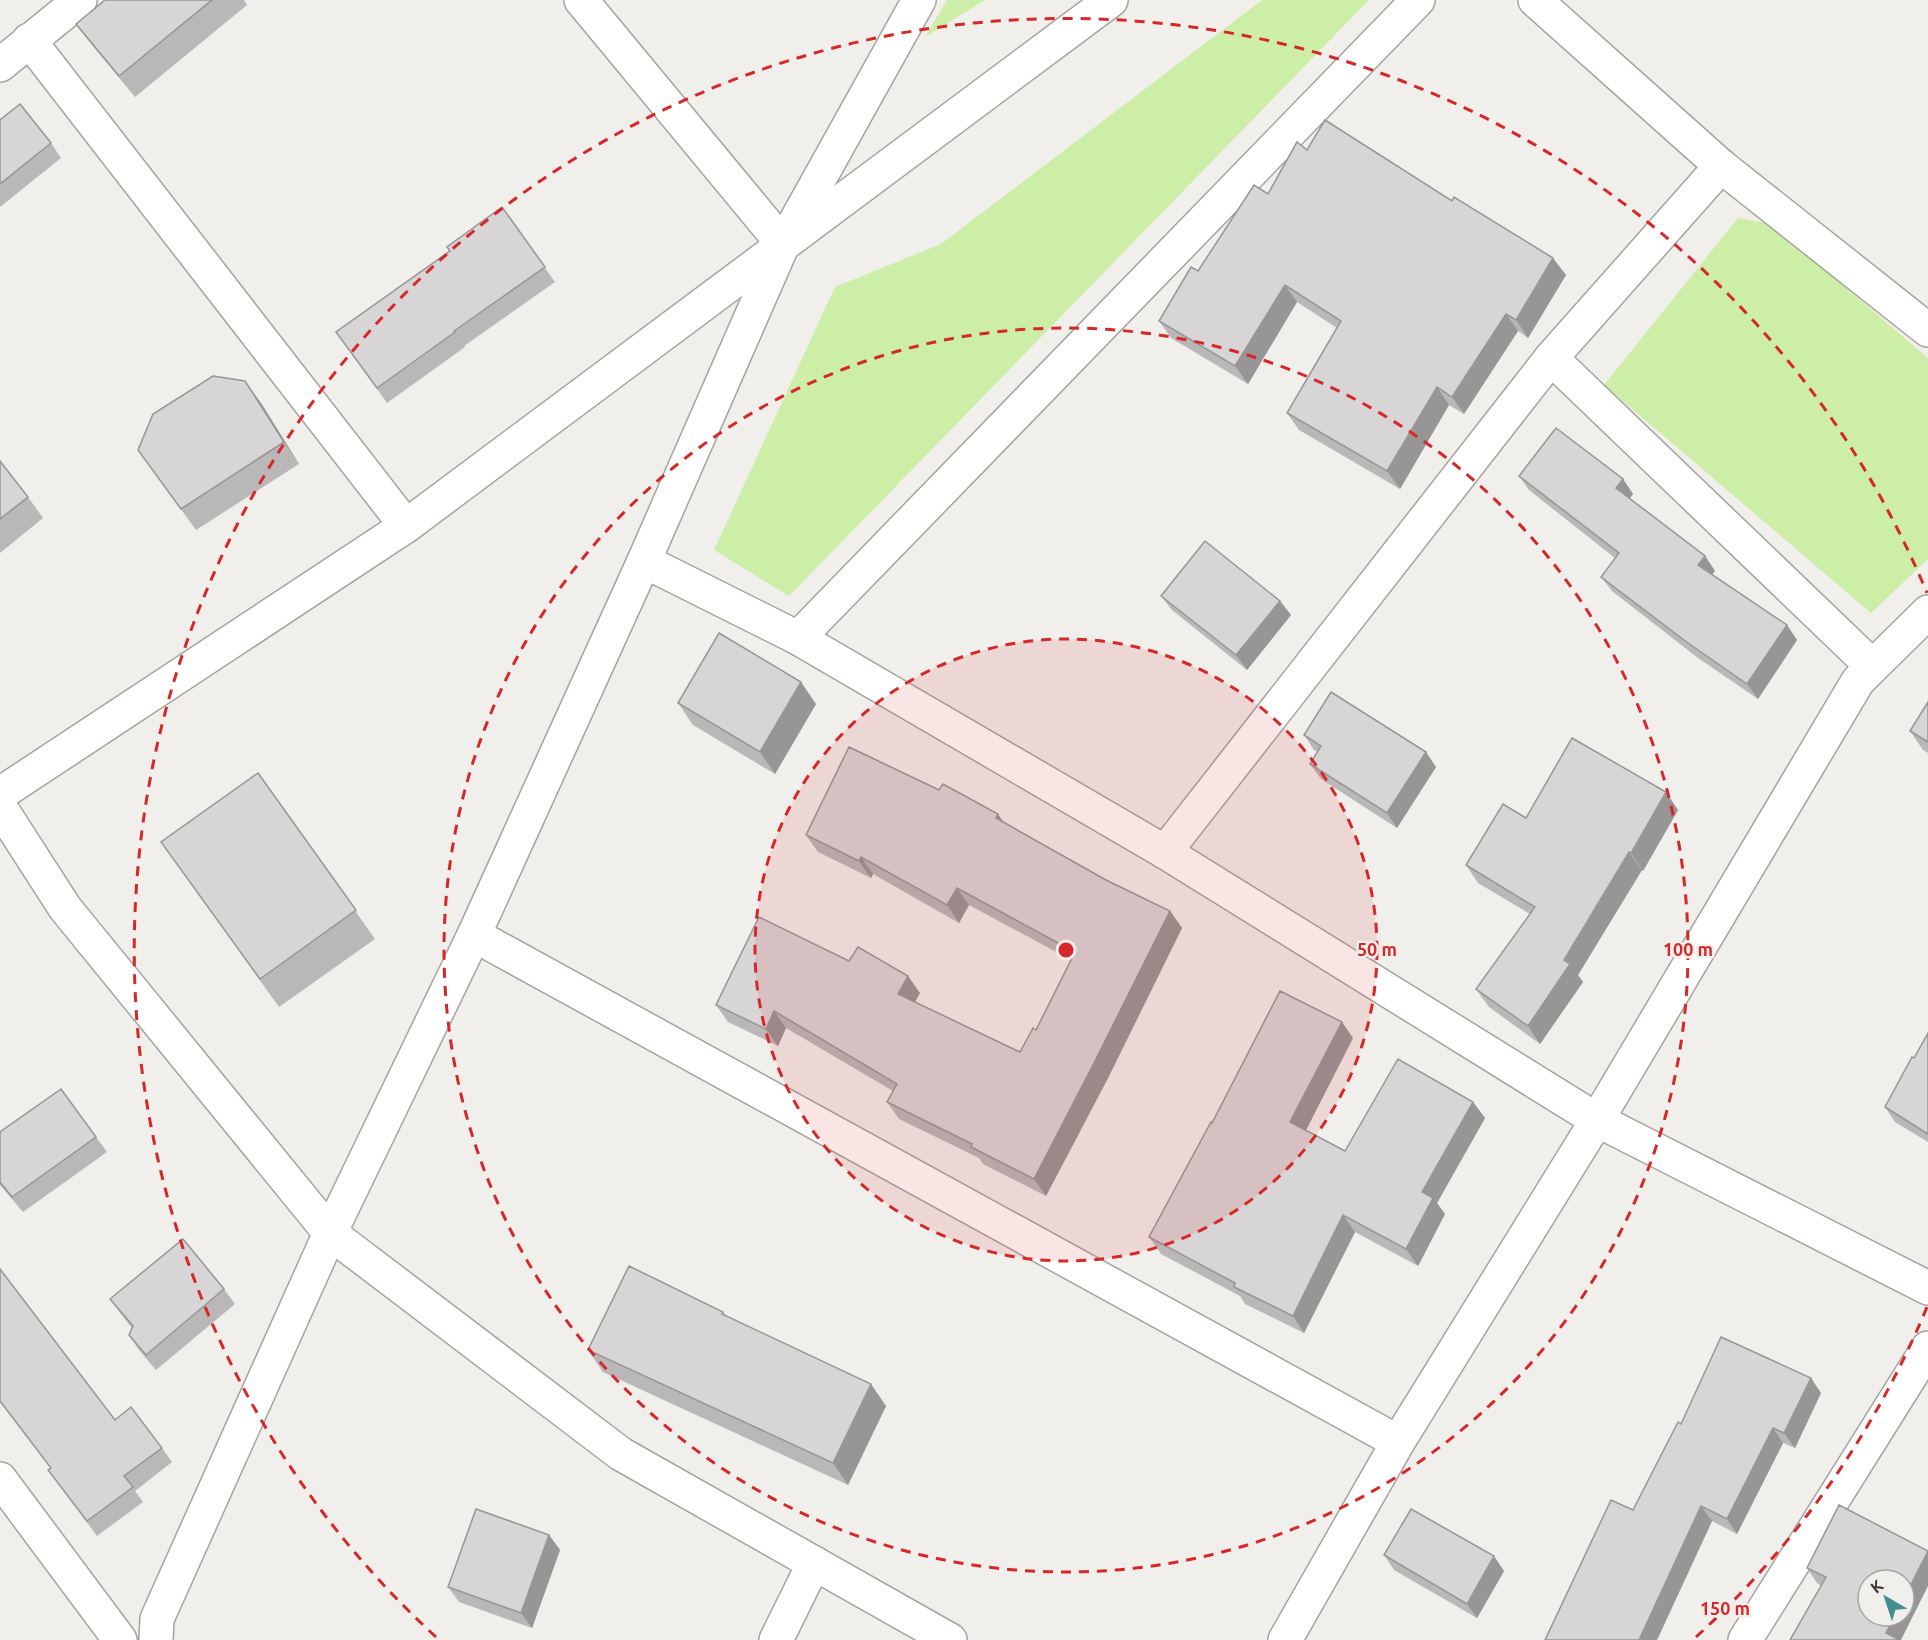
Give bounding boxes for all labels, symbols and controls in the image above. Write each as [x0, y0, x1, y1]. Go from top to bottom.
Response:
text: 50 m [1357, 939, 1397, 959]
text: 100 m [1663, 939, 1713, 959]
centre of rings [1056, 940, 1076, 960]
north arrow [1856, 1568, 1916, 1628]
text: K [1867, 1576, 1887, 1597]
text: 150 m [1700, 1598, 1750, 1618]

